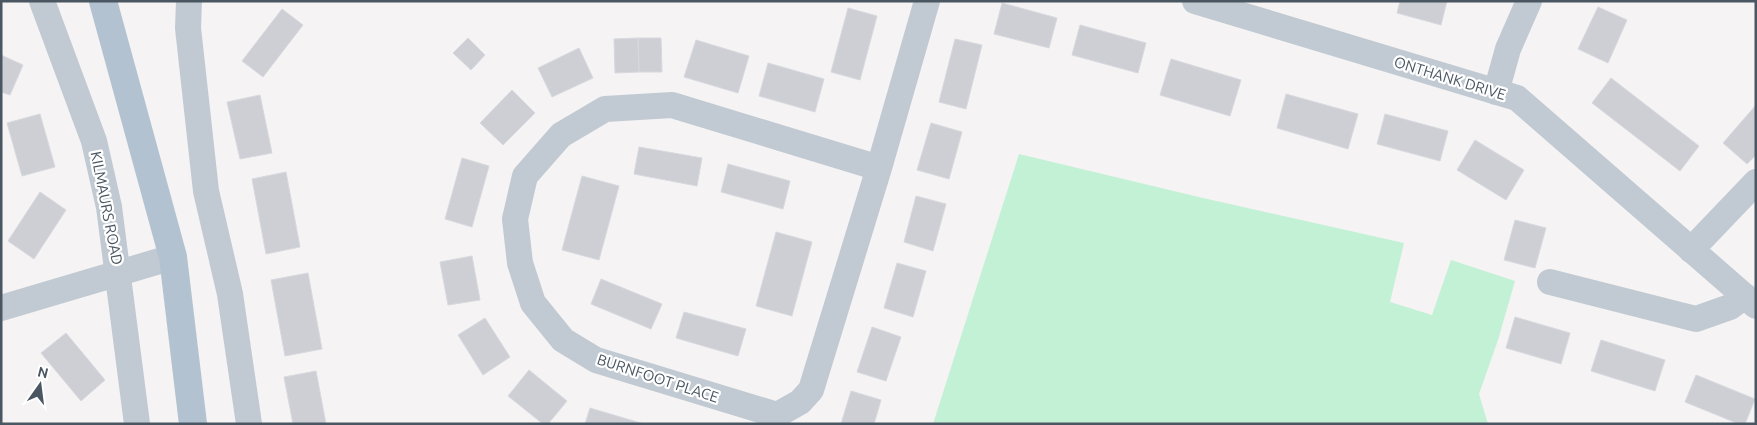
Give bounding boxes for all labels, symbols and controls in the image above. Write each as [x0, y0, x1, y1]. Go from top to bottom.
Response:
street label: ONTHANK DRIVE [1392, 53, 1508, 103]
street label: KILMAURS ROAD [88, 150, 126, 266]
street label: BURNFOOT PLACE [595, 350, 721, 406]
north arrow [15, 360, 65, 410]
text: N [36, 363, 50, 381]

